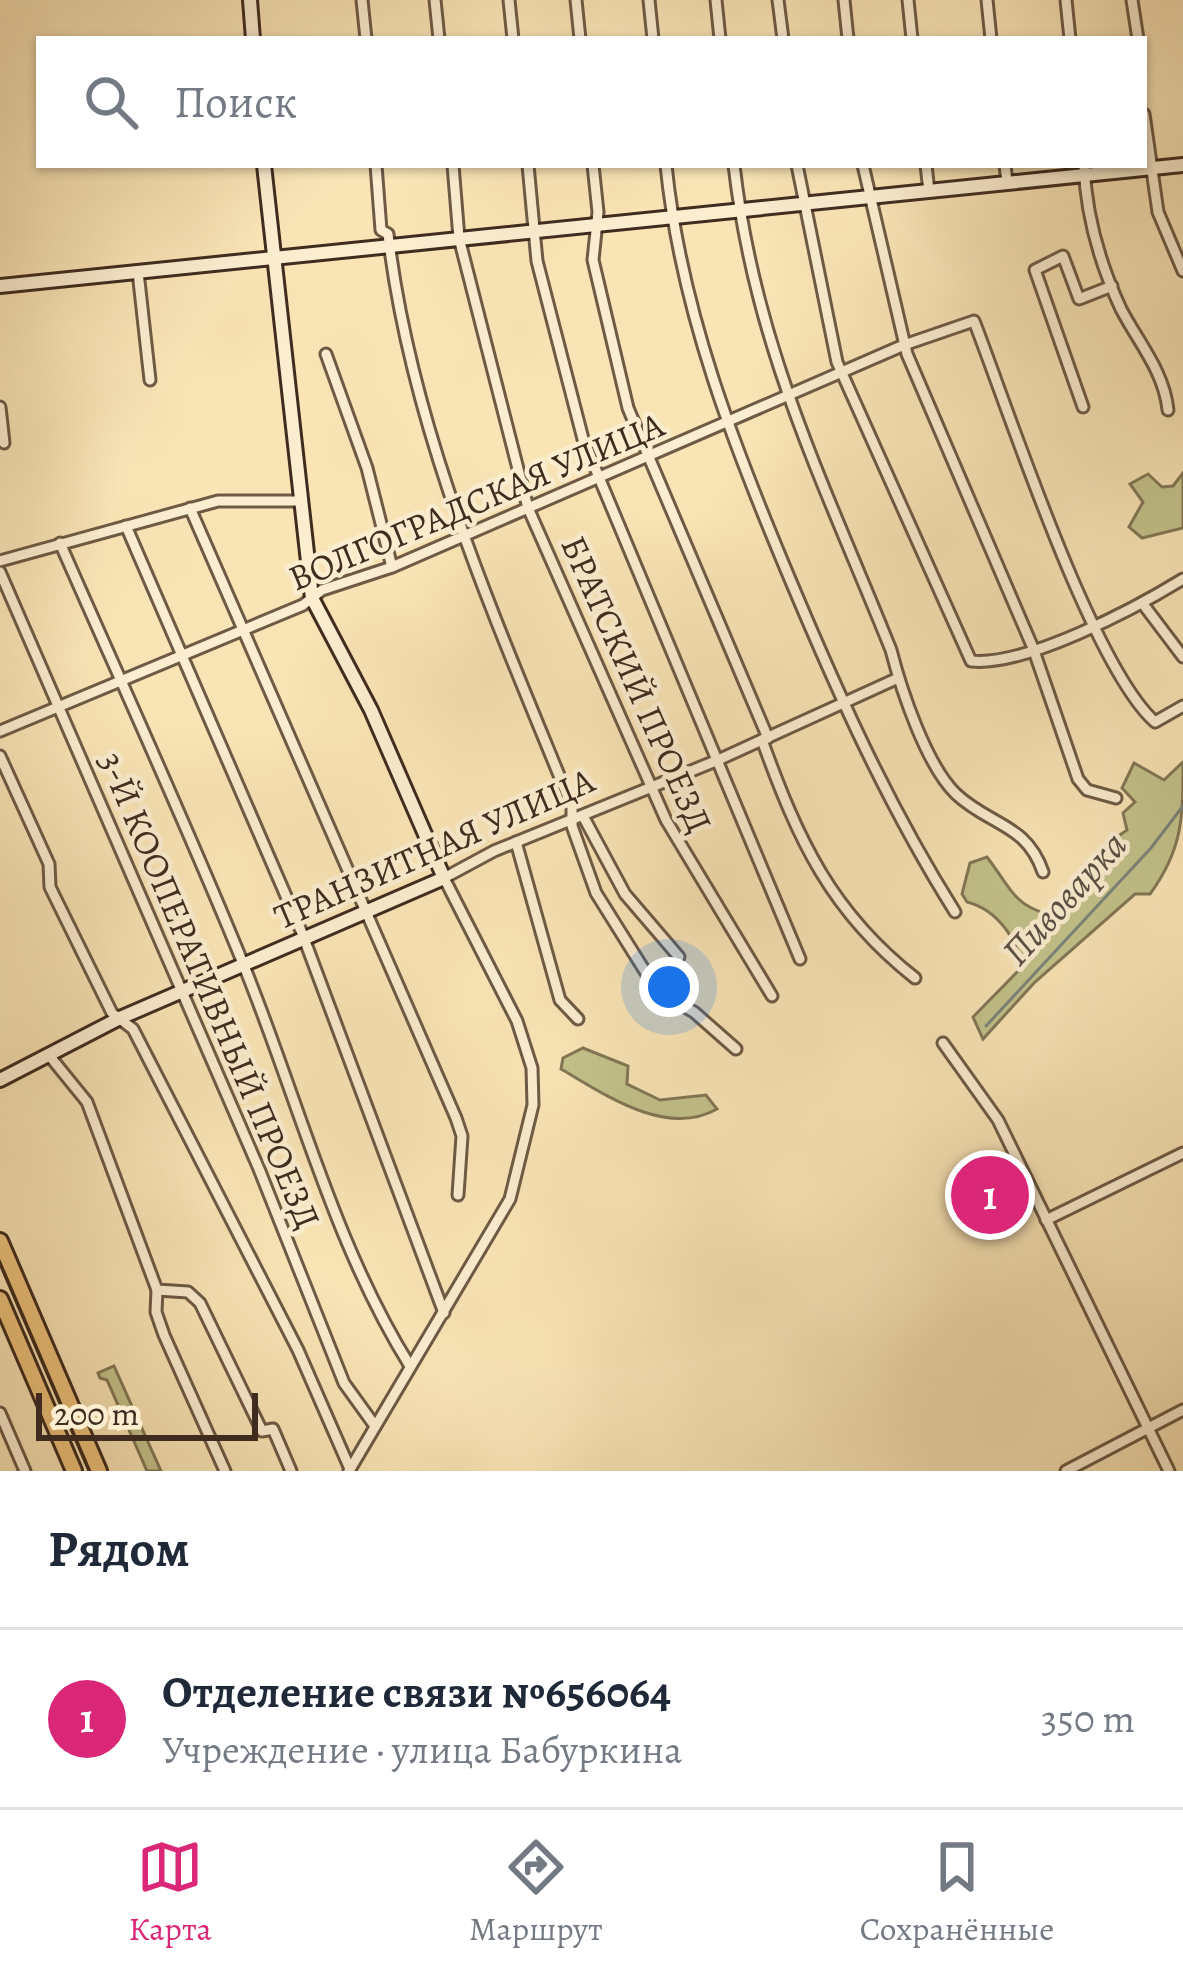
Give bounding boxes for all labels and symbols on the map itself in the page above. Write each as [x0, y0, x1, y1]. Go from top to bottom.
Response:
street label: ВОЛГОГРАДСКАЯ УЛИЦА [281, 399, 672, 602]
street label: БРАТСКИЙ ПРОЕЗД [550, 528, 724, 840]
street label: 3-Й КООПЕРАТИВНЫЙ ПРОЕЗД [87, 744, 333, 1236]
street label: ТРАНЗИТНАЯ УЛИЦА [266, 755, 603, 941]
water label: Пивоварка [989, 819, 1139, 977]
your location [639, 957, 699, 1017]
pin: 1 [951, 1150, 1029, 1240]
scale bar [36, 1387, 258, 1440]

